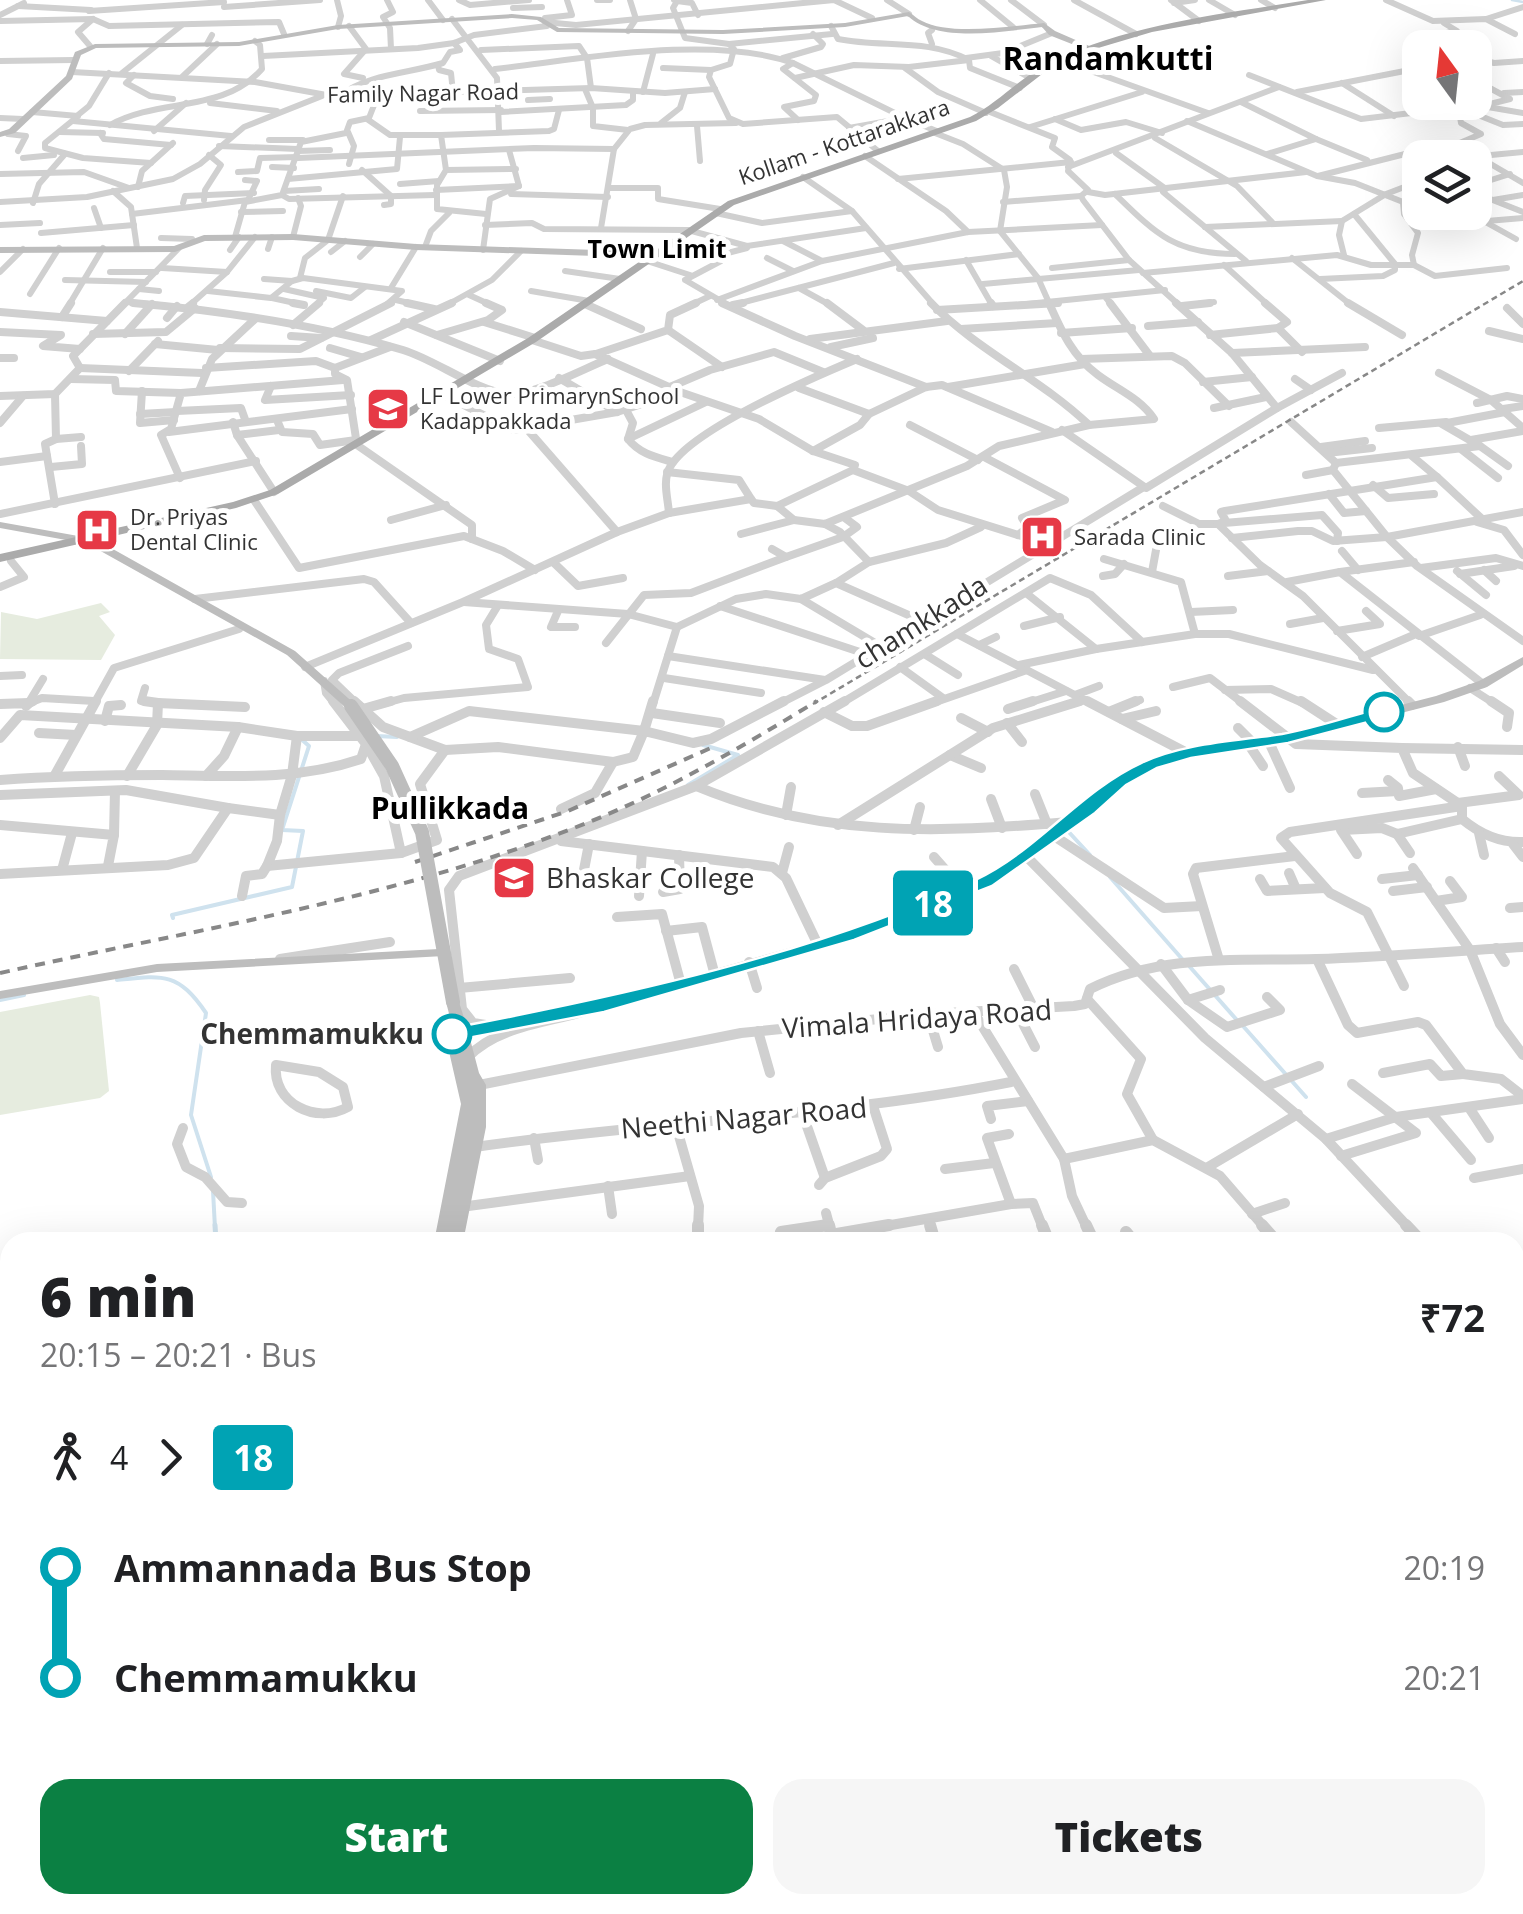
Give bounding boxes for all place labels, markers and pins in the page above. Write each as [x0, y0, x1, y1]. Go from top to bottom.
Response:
place label: LF Lower PrimarynSchool Kadappakkada [420, 380, 679, 435]
school or university icon: LF Lower PrimarynSchool Kadappakkada [365, 386, 411, 432]
place label: Dr. Priyas Dental Clinic [130, 501, 258, 556]
hospital icon: Dr. Priyas Dental Clinic [74, 507, 120, 553]
hospital icon: Sarada Clinic [1019, 514, 1065, 560]
place label: Sarada Clinic [1074, 521, 1205, 551]
unlabelled marker [1365, 693, 1403, 731]
school or university icon: Bhaskar College [491, 855, 537, 901]
place label: Bhaskar College [546, 858, 754, 896]
place label: Chemmamukku [200, 1014, 424, 1052]
marker: Chemmamukku [433, 1015, 471, 1053]

